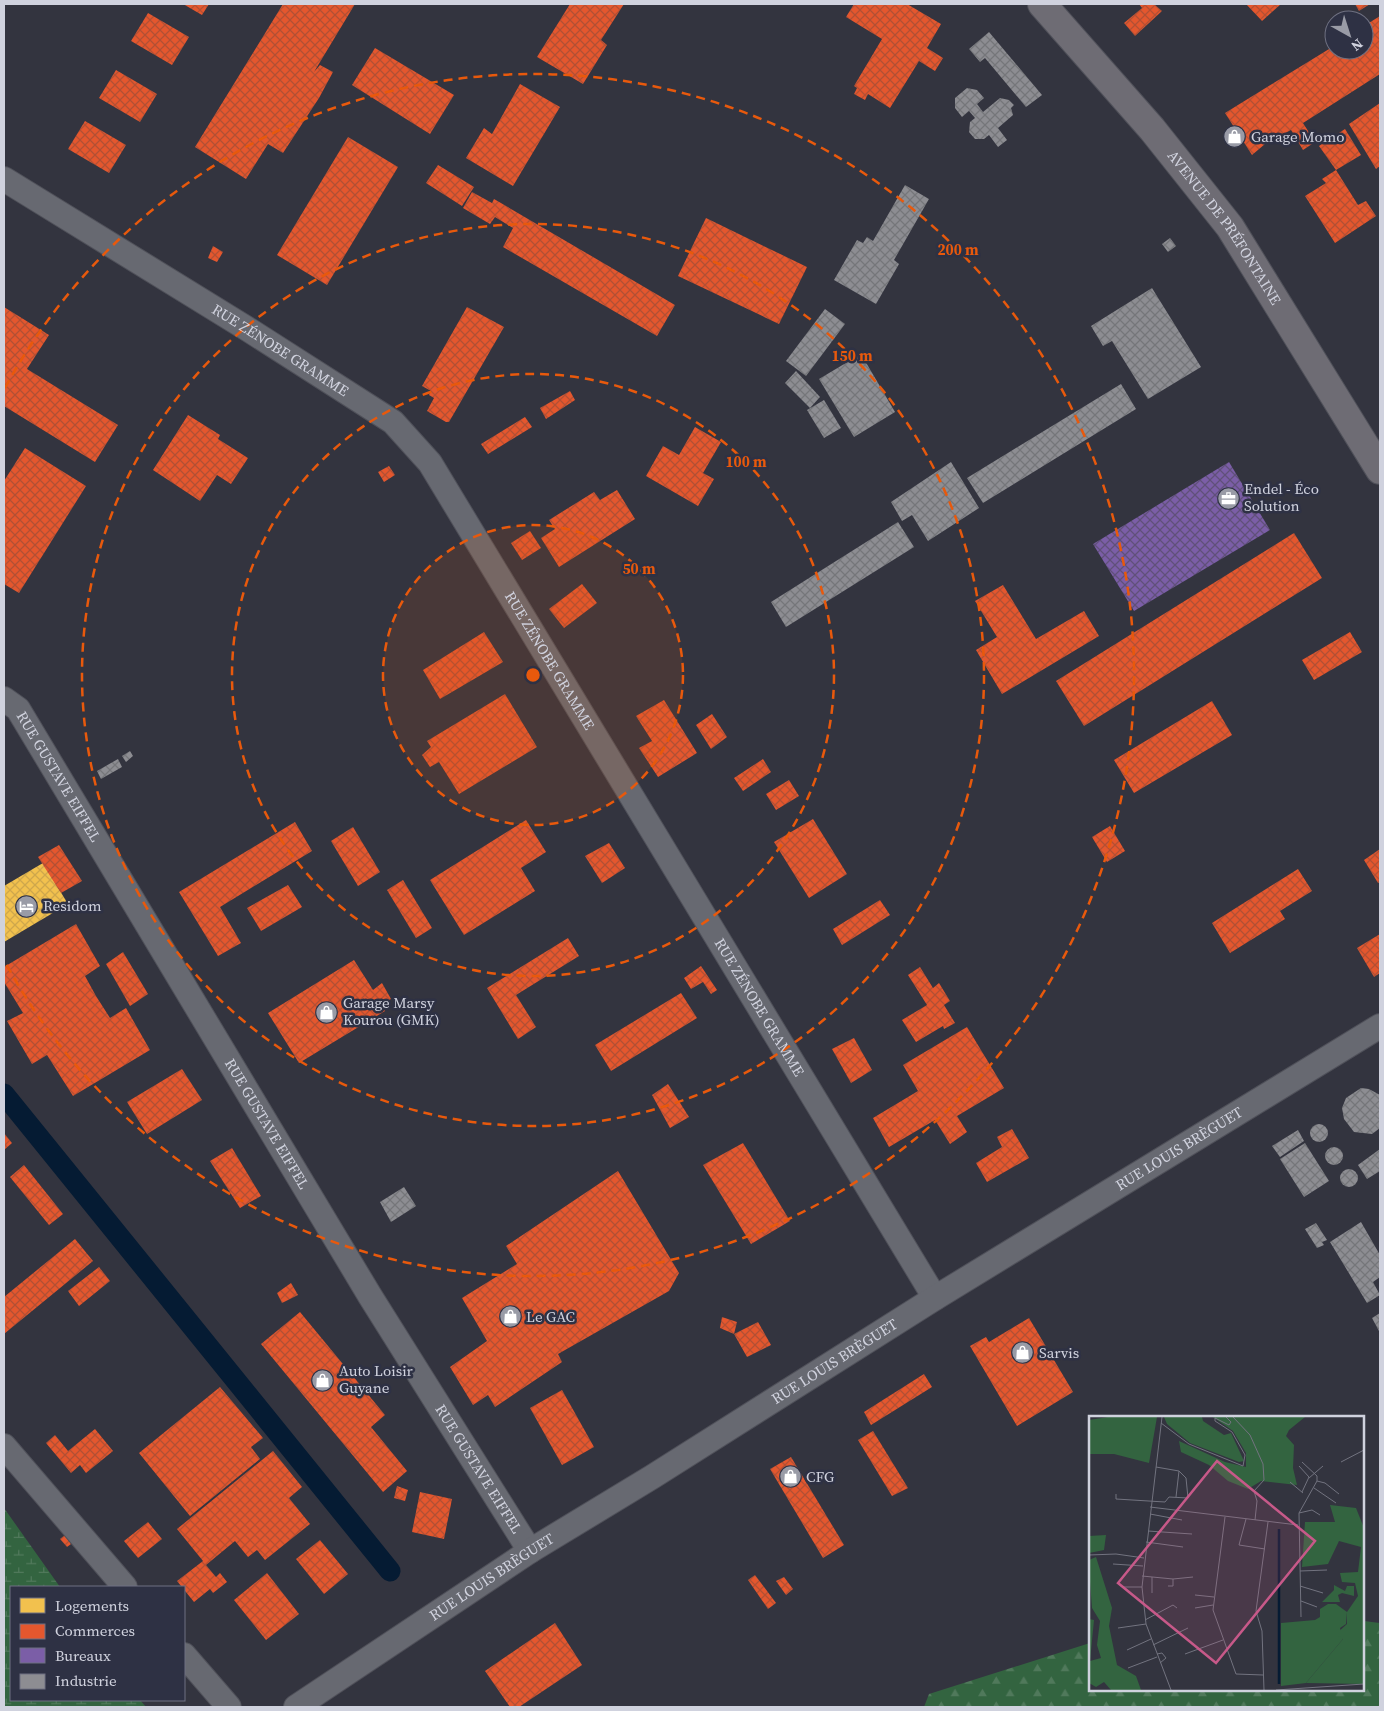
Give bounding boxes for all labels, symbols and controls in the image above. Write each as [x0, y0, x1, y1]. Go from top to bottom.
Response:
north arrow [1324, 10, 1374, 60]
text: N [1347, 34, 1367, 56]
shop icon: Garage Momo [1223, 125, 1247, 149]
place label: Garage Momo [1251, 126, 1344, 147]
street label: AVENUE DE PRÉFONTAINE [1163, 146, 1286, 309]
text: 200 m [937, 239, 979, 260]
street label: RUE ZÉNOBE GRAMME [208, 299, 353, 401]
text: 150 m [831, 345, 873, 366]
text: 100 m [725, 451, 767, 472]
place label: Endel - Éco Solution [1244, 478, 1319, 516]
office icon: Endel - Éco Solution [1216, 486, 1240, 510]
text: 50 m [622, 558, 656, 579]
street label: RUE ZÉNOBE GRAMME [500, 587, 600, 734]
centre of rings [524, 666, 542, 684]
street label: RUE GUSTAVE EIFFEL [12, 707, 106, 846]
hotel icon: Residom [15, 894, 39, 918]
place label: Residom [43, 895, 102, 916]
street label: RUE ZÉNOBE GRAMME [710, 934, 810, 1080]
place label: Garage Marsy Kourou (GMK) [343, 992, 440, 1030]
shop icon: Garage Marsy Kourou (GMK) [315, 1000, 339, 1024]
street label: RUE GUSTAVE EIFFEL [220, 1054, 315, 1193]
street label: RUE LOUIS BRÈGUET [1111, 1101, 1246, 1195]
shop icon: Le GAC [498, 1305, 522, 1329]
place label: Le GAC [526, 1306, 575, 1327]
street label: RUE LOUIS BRÈGUET [767, 1313, 901, 1409]
shop icon: Sarvis [1011, 1341, 1035, 1365]
place label: Sarvis [1039, 1342, 1079, 1363]
place label: Auto Loisir Guyane [339, 1360, 414, 1398]
shop icon: Auto Loisir Guyane [311, 1368, 335, 1392]
street label: RUE GUSTAVE EIFFEL [430, 1400, 528, 1538]
inset map [1089, 1416, 1364, 1691]
shop icon: CFG [778, 1465, 802, 1489]
place label: CFG [806, 1466, 834, 1487]
street label: RUE LOUIS BRÈGUET [425, 1528, 558, 1625]
legend [10, 1586, 185, 1701]
text: Logements [55, 1595, 129, 1616]
text: Commerces [55, 1620, 135, 1641]
text: Bureaux [55, 1645, 111, 1666]
text: Industrie [55, 1670, 117, 1691]

